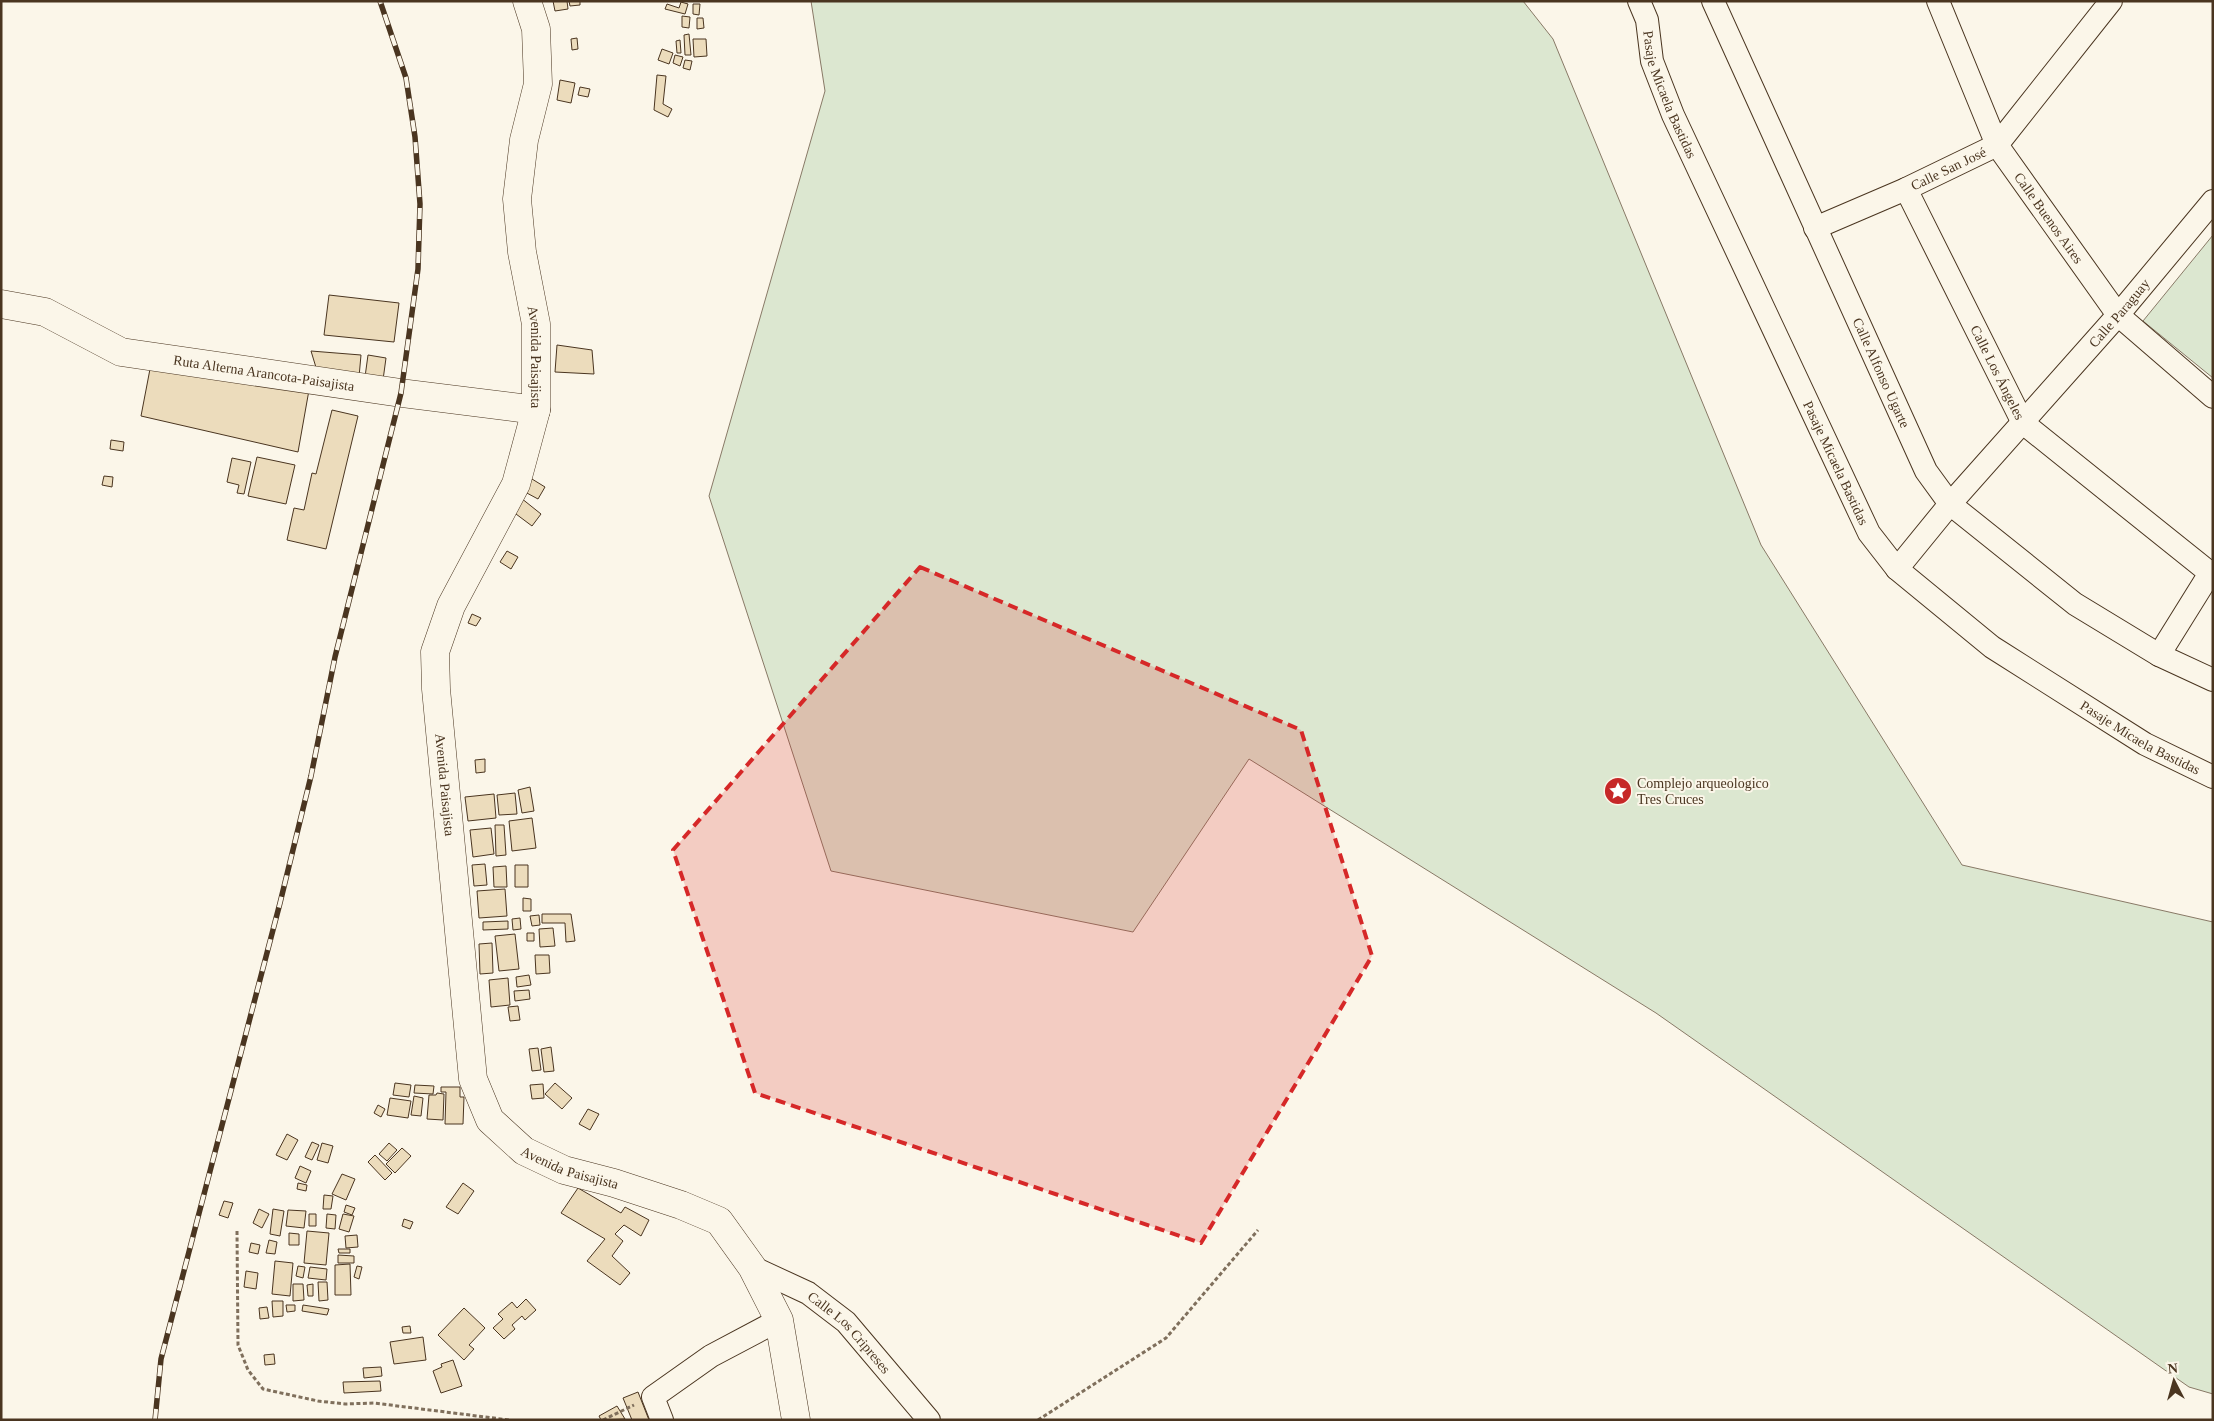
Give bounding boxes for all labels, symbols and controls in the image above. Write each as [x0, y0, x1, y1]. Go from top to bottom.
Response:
street label: Pasaje Micaela Bastidas [1640, 30, 1699, 161]
street label: Calle San José [1908, 144, 1989, 194]
street label: Calle Buenos Aires [2011, 170, 2086, 267]
street label: Calle Paraguay [2086, 276, 2153, 350]
street label: Avenida Paisajista [525, 304, 543, 409]
street label: Calle Alfonso Ugarte [1850, 316, 1912, 430]
street label: Calle Los Ángeles [1967, 323, 2027, 422]
street label: Ruta Alterna Arancota-Paisajista [172, 353, 356, 394]
street label: Pasaje Micaela Bastidas [1800, 399, 1871, 527]
street label: Pasaje Micaela Bastidas [2077, 698, 2202, 778]
street label: Avenida Paisajista [432, 733, 457, 838]
place icon: Complejo arqueologico Tres Cruces [1603, 776, 1633, 806]
place label: Complejo arqueologico Tres Cruces [1637, 776, 1769, 807]
street label: Avenida Paisajista [518, 1144, 621, 1192]
street label: Calle Los Cripreses [805, 1289, 893, 1377]
north arrow [2149, 1356, 2199, 1406]
text: N [2167, 1361, 2179, 1377]

